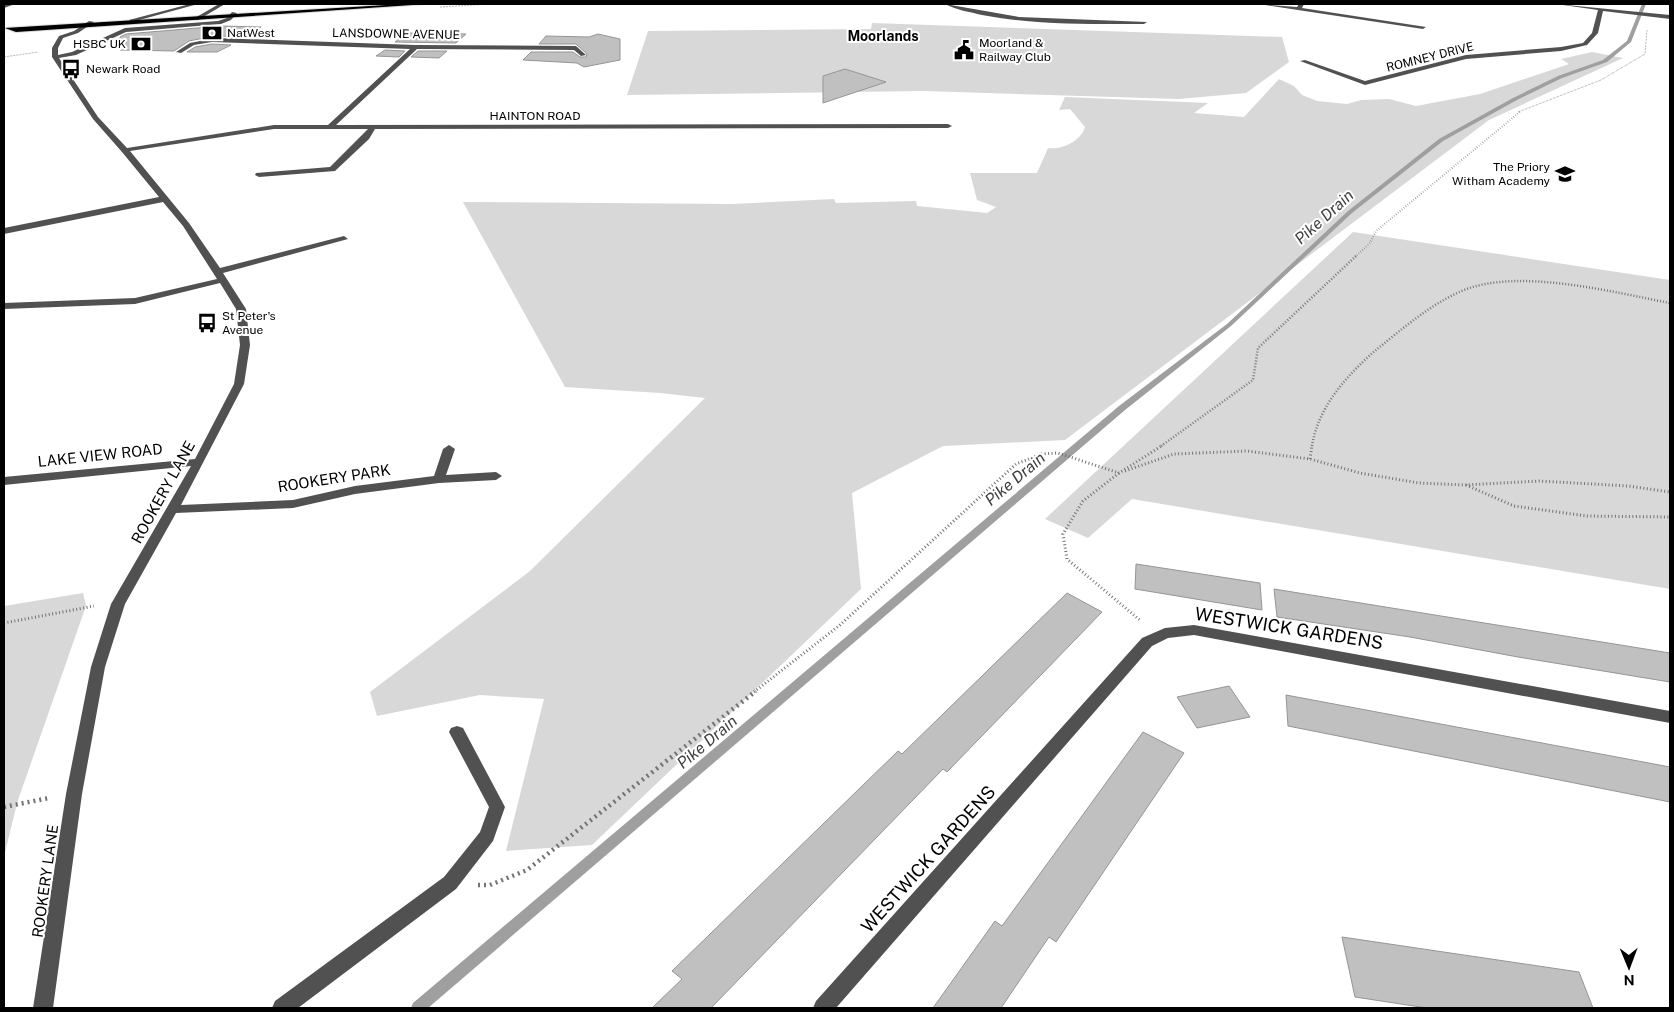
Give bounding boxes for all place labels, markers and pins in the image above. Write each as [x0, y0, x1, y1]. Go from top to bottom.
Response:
bank icon: NatWest [201, 22, 223, 44]
place label: NatWest [227, 26, 275, 40]
bank icon: HSBC UK [130, 33, 152, 55]
place label: Moorland & Railway Club [979, 36, 1051, 64]
place label: HSBC UK [73, 37, 126, 51]
public building icon: Moorland & Railway Club [953, 39, 975, 61]
bus stop icon: Newark Road [60, 58, 82, 80]
place label: Newark Road [86, 62, 160, 76]
place label: The Priory Witham Academy [1452, 160, 1551, 188]
school or university icon: The Priory Witham Academy [1554, 163, 1576, 185]
place label: St Peter's Avenue [222, 309, 276, 337]
bus stop icon: St Peter's Avenue [196, 312, 218, 334]

